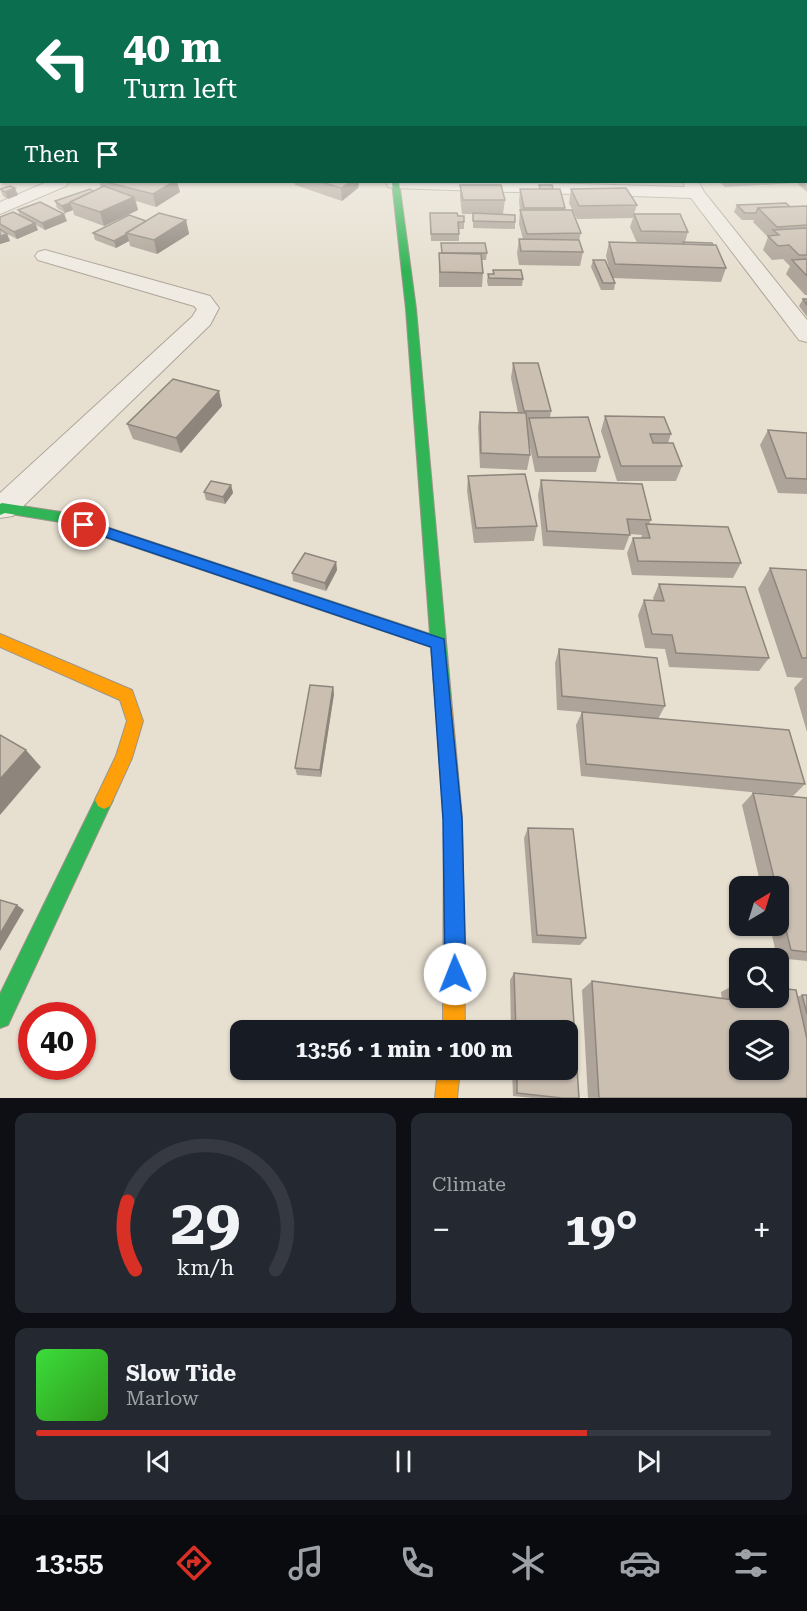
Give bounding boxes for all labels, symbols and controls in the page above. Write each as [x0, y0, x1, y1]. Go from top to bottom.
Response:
text: 40 m [123, 23, 221, 72]
icon: left [24, 24, 102, 102]
text: Turn left [123, 73, 237, 105]
icon: arrive [91, 138, 124, 171]
text: Then [24, 142, 79, 167]
pin [58, 499, 109, 550]
icon: arrive [67, 508, 100, 541]
north arrow [729, 876, 789, 936]
map controls [729, 876, 789, 1080]
position arrow [423, 942, 487, 1006]
button: search [729, 948, 789, 1008]
speed limit sign: 40 [18, 1002, 96, 1080]
button: layers [729, 1020, 789, 1080]
text: 13:56 · 1 min · 100 m [295, 1037, 513, 1062]
text: Climate [432, 1172, 506, 1196]
text: 29 [171, 1186, 240, 1259]
text: 19° [565, 1203, 638, 1256]
text: − [432, 1210, 450, 1249]
text: + [753, 1210, 771, 1249]
text: km/h [177, 1255, 234, 1280]
text: Slow Tide [126, 1361, 236, 1386]
text: Marlow [126, 1386, 199, 1410]
icon: previous [142, 1445, 175, 1478]
icon: pause [387, 1445, 420, 1478]
icon: next [632, 1445, 665, 1478]
icon: directions [173, 1542, 215, 1584]
icon: music [285, 1542, 327, 1584]
icon: phone [396, 1542, 438, 1584]
icon: climate [507, 1542, 549, 1584]
icon: car [619, 1542, 661, 1584]
icon: filters [730, 1542, 772, 1584]
text: 13:55 [35, 1547, 104, 1579]

